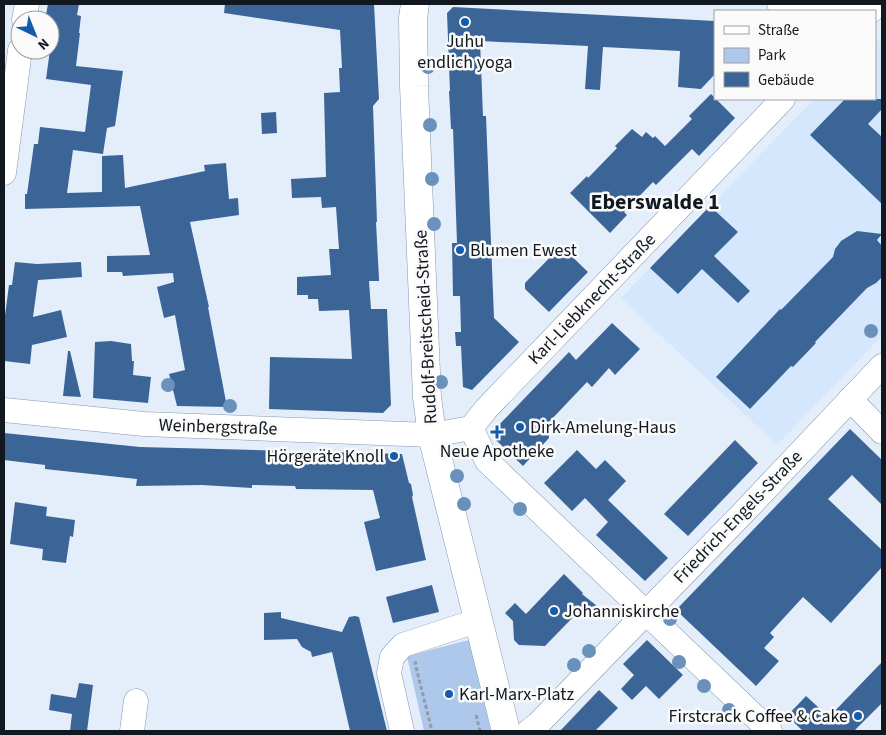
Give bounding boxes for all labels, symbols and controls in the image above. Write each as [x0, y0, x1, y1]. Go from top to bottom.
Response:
north arrow [10, 10, 60, 60]
legend [714, 10, 876, 100]
marker: Juhu endlich yoga [459, 16, 471, 28]
text: Straße [758, 20, 799, 41]
place label: Juhu endlich yoga [417, 29, 513, 75]
text: N [33, 33, 53, 54]
text: Park [758, 45, 787, 66]
text: Gebäude [758, 70, 814, 91]
district label: Eberswalde 1 [590, 186, 720, 218]
street label: Karl-Liebknecht-Straße [523, 228, 661, 370]
street label: Rudolf-Breitscheid-Straße [408, 229, 444, 425]
place label: Blumen Ewest [470, 238, 577, 263]
marker: Blumen Ewest [454, 244, 466, 256]
street label: Weinbergstraße [158, 412, 278, 442]
place label: Dirk-Amelung-Haus [530, 415, 676, 440]
marker: Dirk-Amelung-Haus [514, 421, 526, 433]
marker: Neue Apotheke [491, 426, 503, 438]
place label: Neue Apotheke [440, 439, 554, 464]
place label: Hörgeräte Knoll [266, 444, 384, 469]
street label: Friedrich-Engels-Straße [668, 445, 808, 589]
marker: Hörgeräte Knoll [388, 450, 400, 462]
place label: Johanniskirche [564, 599, 679, 624]
marker: Johanniskirche [548, 605, 560, 617]
place label: Karl-Marx-Platz [459, 682, 574, 707]
marker: Karl-Marx-Platz [443, 688, 455, 700]
place label: Firstcrack Coffee & Cake [669, 704, 848, 729]
marker: Firstcrack Coffee & Cake [852, 710, 864, 722]

